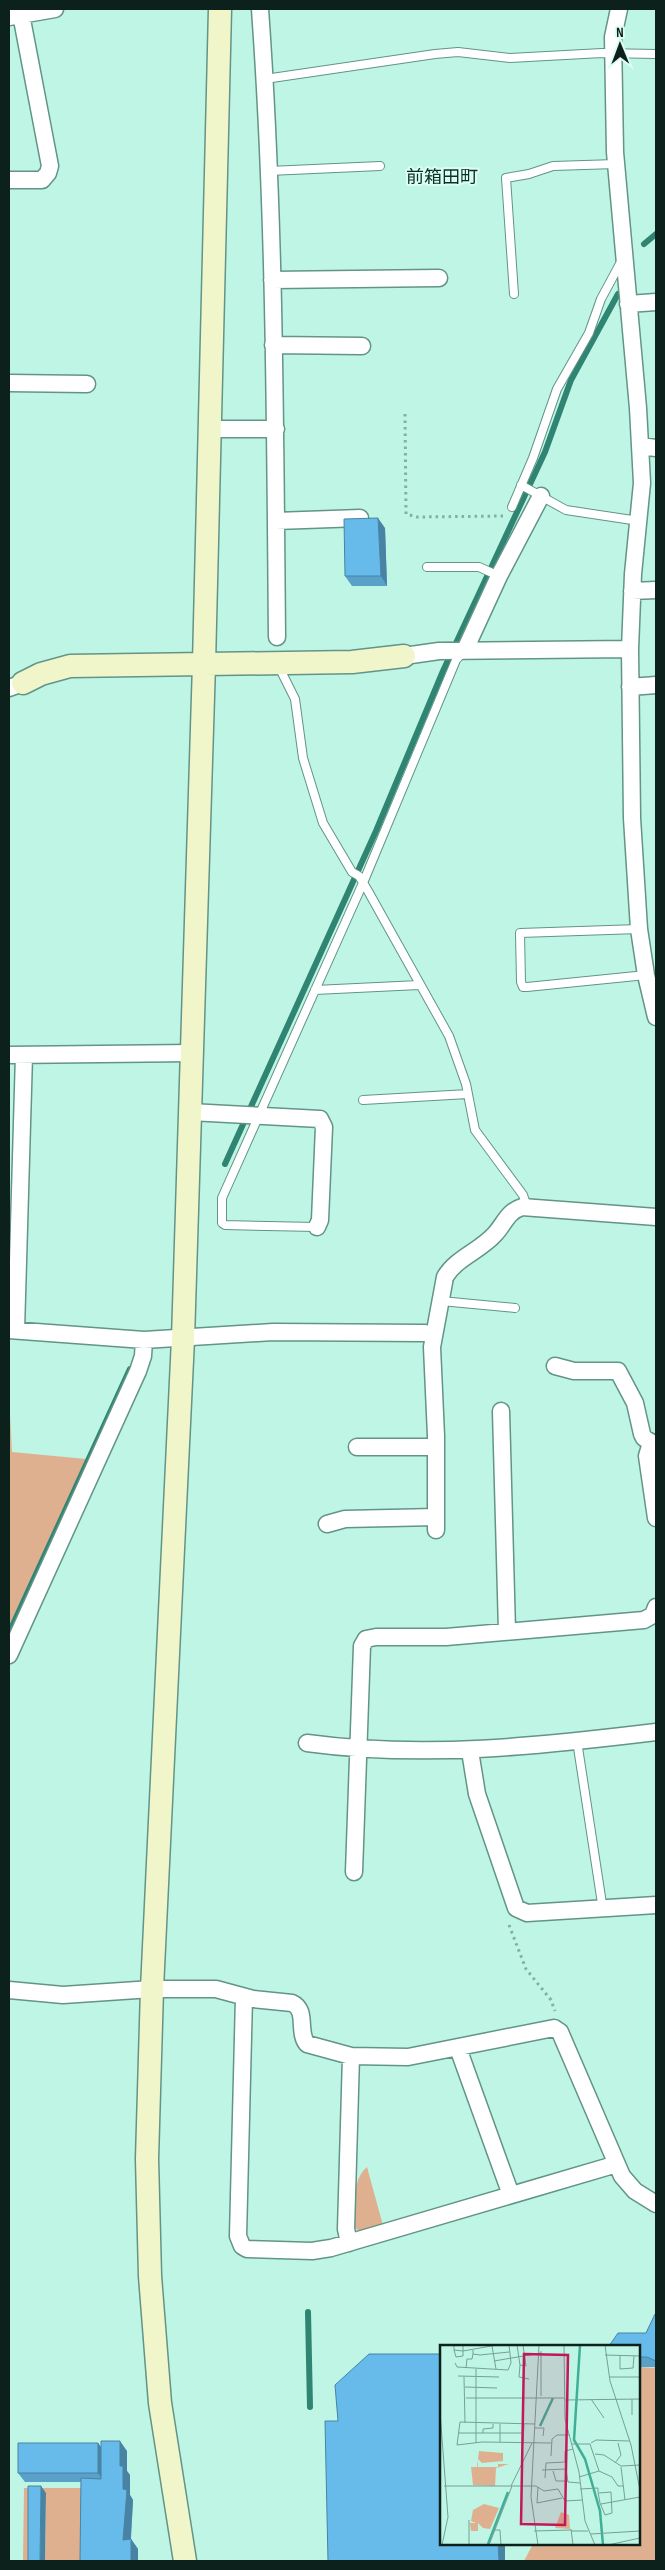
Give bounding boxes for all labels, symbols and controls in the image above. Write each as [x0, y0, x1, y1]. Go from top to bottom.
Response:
north arrow [595, 20, 645, 70]
text: N [616, 24, 624, 41]
district label: 前箱田町 [406, 167, 478, 188]
inset map [440, 2345, 640, 2545]

